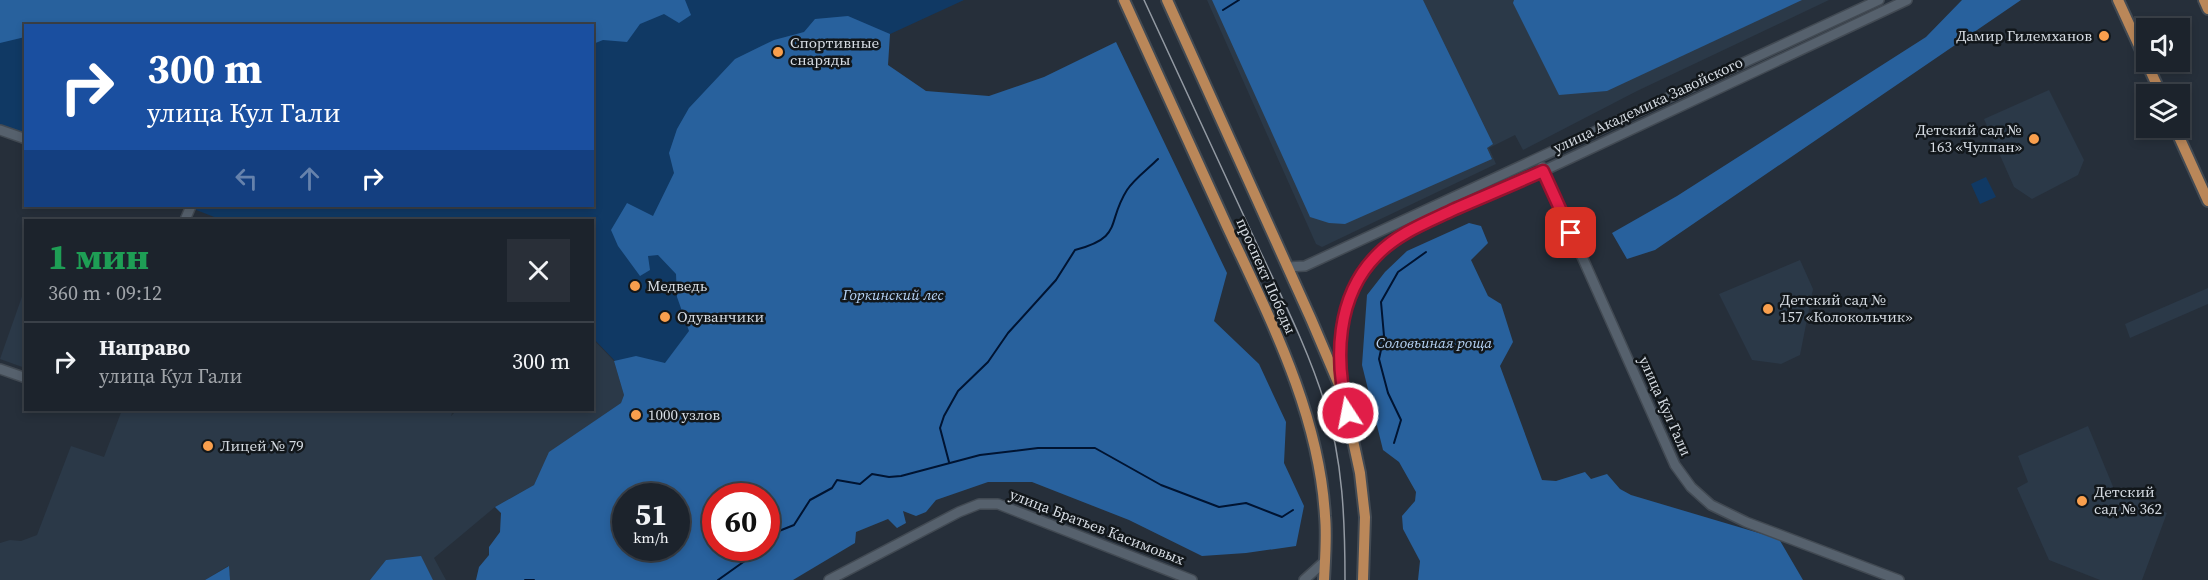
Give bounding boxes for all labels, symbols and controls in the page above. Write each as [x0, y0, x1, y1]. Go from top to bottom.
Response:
map controls [2136, 18, 2190, 138]
button: sound [2136, 18, 2190, 72]
place label: Дамир Гилемханов [1956, 25, 2092, 46]
marker: Дамир Гилемханов [2097, 29, 2111, 43]
place label: Спортивные снаряды [790, 32, 879, 70]
text: 300 m [147, 39, 262, 97]
marker: Спортивные снаряды [771, 45, 785, 59]
icon: right [48, 48, 126, 126]
street label: улица Академика Завойского [1549, 51, 1746, 158]
button: layers [2136, 84, 2190, 138]
text: улица Кул Гали [147, 94, 341, 131]
place label: Детский сад № 163 «Чулпан» [1916, 119, 2022, 157]
marker: Детский сад № 163 «Чулпан» [2027, 132, 2041, 146]
icon: left [230, 162, 263, 195]
icon: ahead [293, 162, 326, 195]
icon: right [356, 162, 389, 195]
pin [1545, 207, 1596, 258]
street label: проспект Победы [1231, 215, 1301, 337]
icon: arrive [1554, 216, 1587, 249]
text: 1 мин [48, 232, 149, 281]
button: close [507, 239, 570, 302]
place label: Медведь [647, 275, 708, 296]
text: 360 m · 09:12 [48, 279, 162, 307]
marker: Медведь [628, 279, 642, 293]
park label: Горкинский лес [841, 284, 944, 305]
place label: Детский сад № 157 «Колокольчик» [1780, 289, 1912, 327]
marker: Детский сад № 157 «Колокольчик» [1761, 302, 1775, 316]
place label: Одуванчики [677, 306, 764, 327]
marker: Одуванчики [658, 310, 672, 324]
text: Направо [99, 332, 190, 362]
park label: Соловьиная роща [1376, 332, 1492, 353]
icon: right [48, 345, 81, 378]
text: 300 m [512, 346, 570, 376]
street label: улица Кул Гали [1634, 352, 1697, 459]
text: улица Кул Гали [99, 362, 242, 390]
position arrow [1316, 381, 1380, 445]
place label: 1000 узлов [648, 404, 720, 425]
marker: 1000 узлов [629, 408, 643, 422]
place label: Лицей № 79 [220, 435, 304, 456]
marker: Лицей № 79 [201, 439, 215, 453]
place label: Детский сад № 362 [2094, 481, 2162, 519]
speed limit sign: 60 [702, 483, 780, 561]
street label: улица Братьев Касимовых [1007, 483, 1188, 570]
text: 51 [635, 494, 667, 535]
marker: Детский сад № 362 [2075, 494, 2089, 508]
text: km/h [633, 527, 669, 548]

